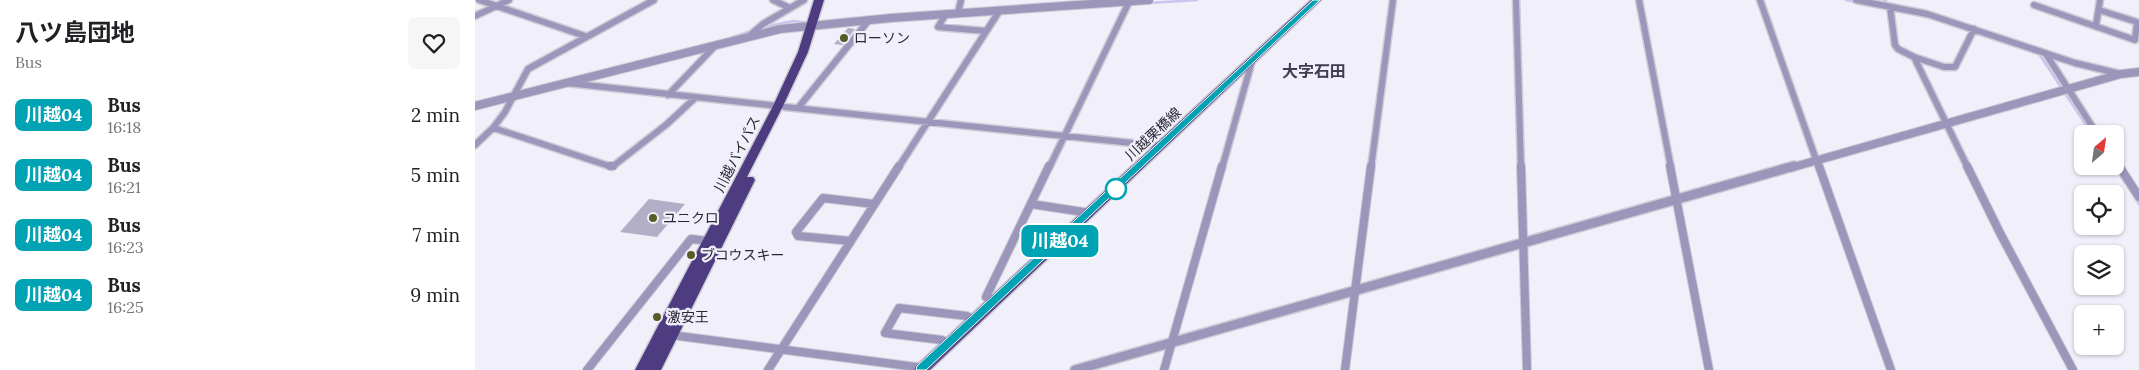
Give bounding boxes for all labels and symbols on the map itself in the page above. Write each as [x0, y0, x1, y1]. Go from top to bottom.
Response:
place label: ローソン [854, 29, 910, 47]
marker: ローソン [838, 32, 850, 44]
district label: 大字石田 [1282, 61, 1346, 81]
street label: 川越栗橋線 [1121, 104, 1185, 164]
street label: 川越バイパス [710, 113, 764, 195]
north arrow [2074, 125, 2124, 175]
unlabelled marker [1105, 178, 1127, 200]
place label: ユニクロ [663, 209, 719, 227]
marker: ユニクロ [647, 212, 659, 224]
line badge: 川越04 [1025, 225, 1095, 257]
place label: ブコウスキー [701, 246, 784, 264]
marker: ブコウスキー [685, 249, 697, 261]
place label: 激安王 [667, 308, 709, 326]
marker: 激安王 [651, 311, 663, 323]

